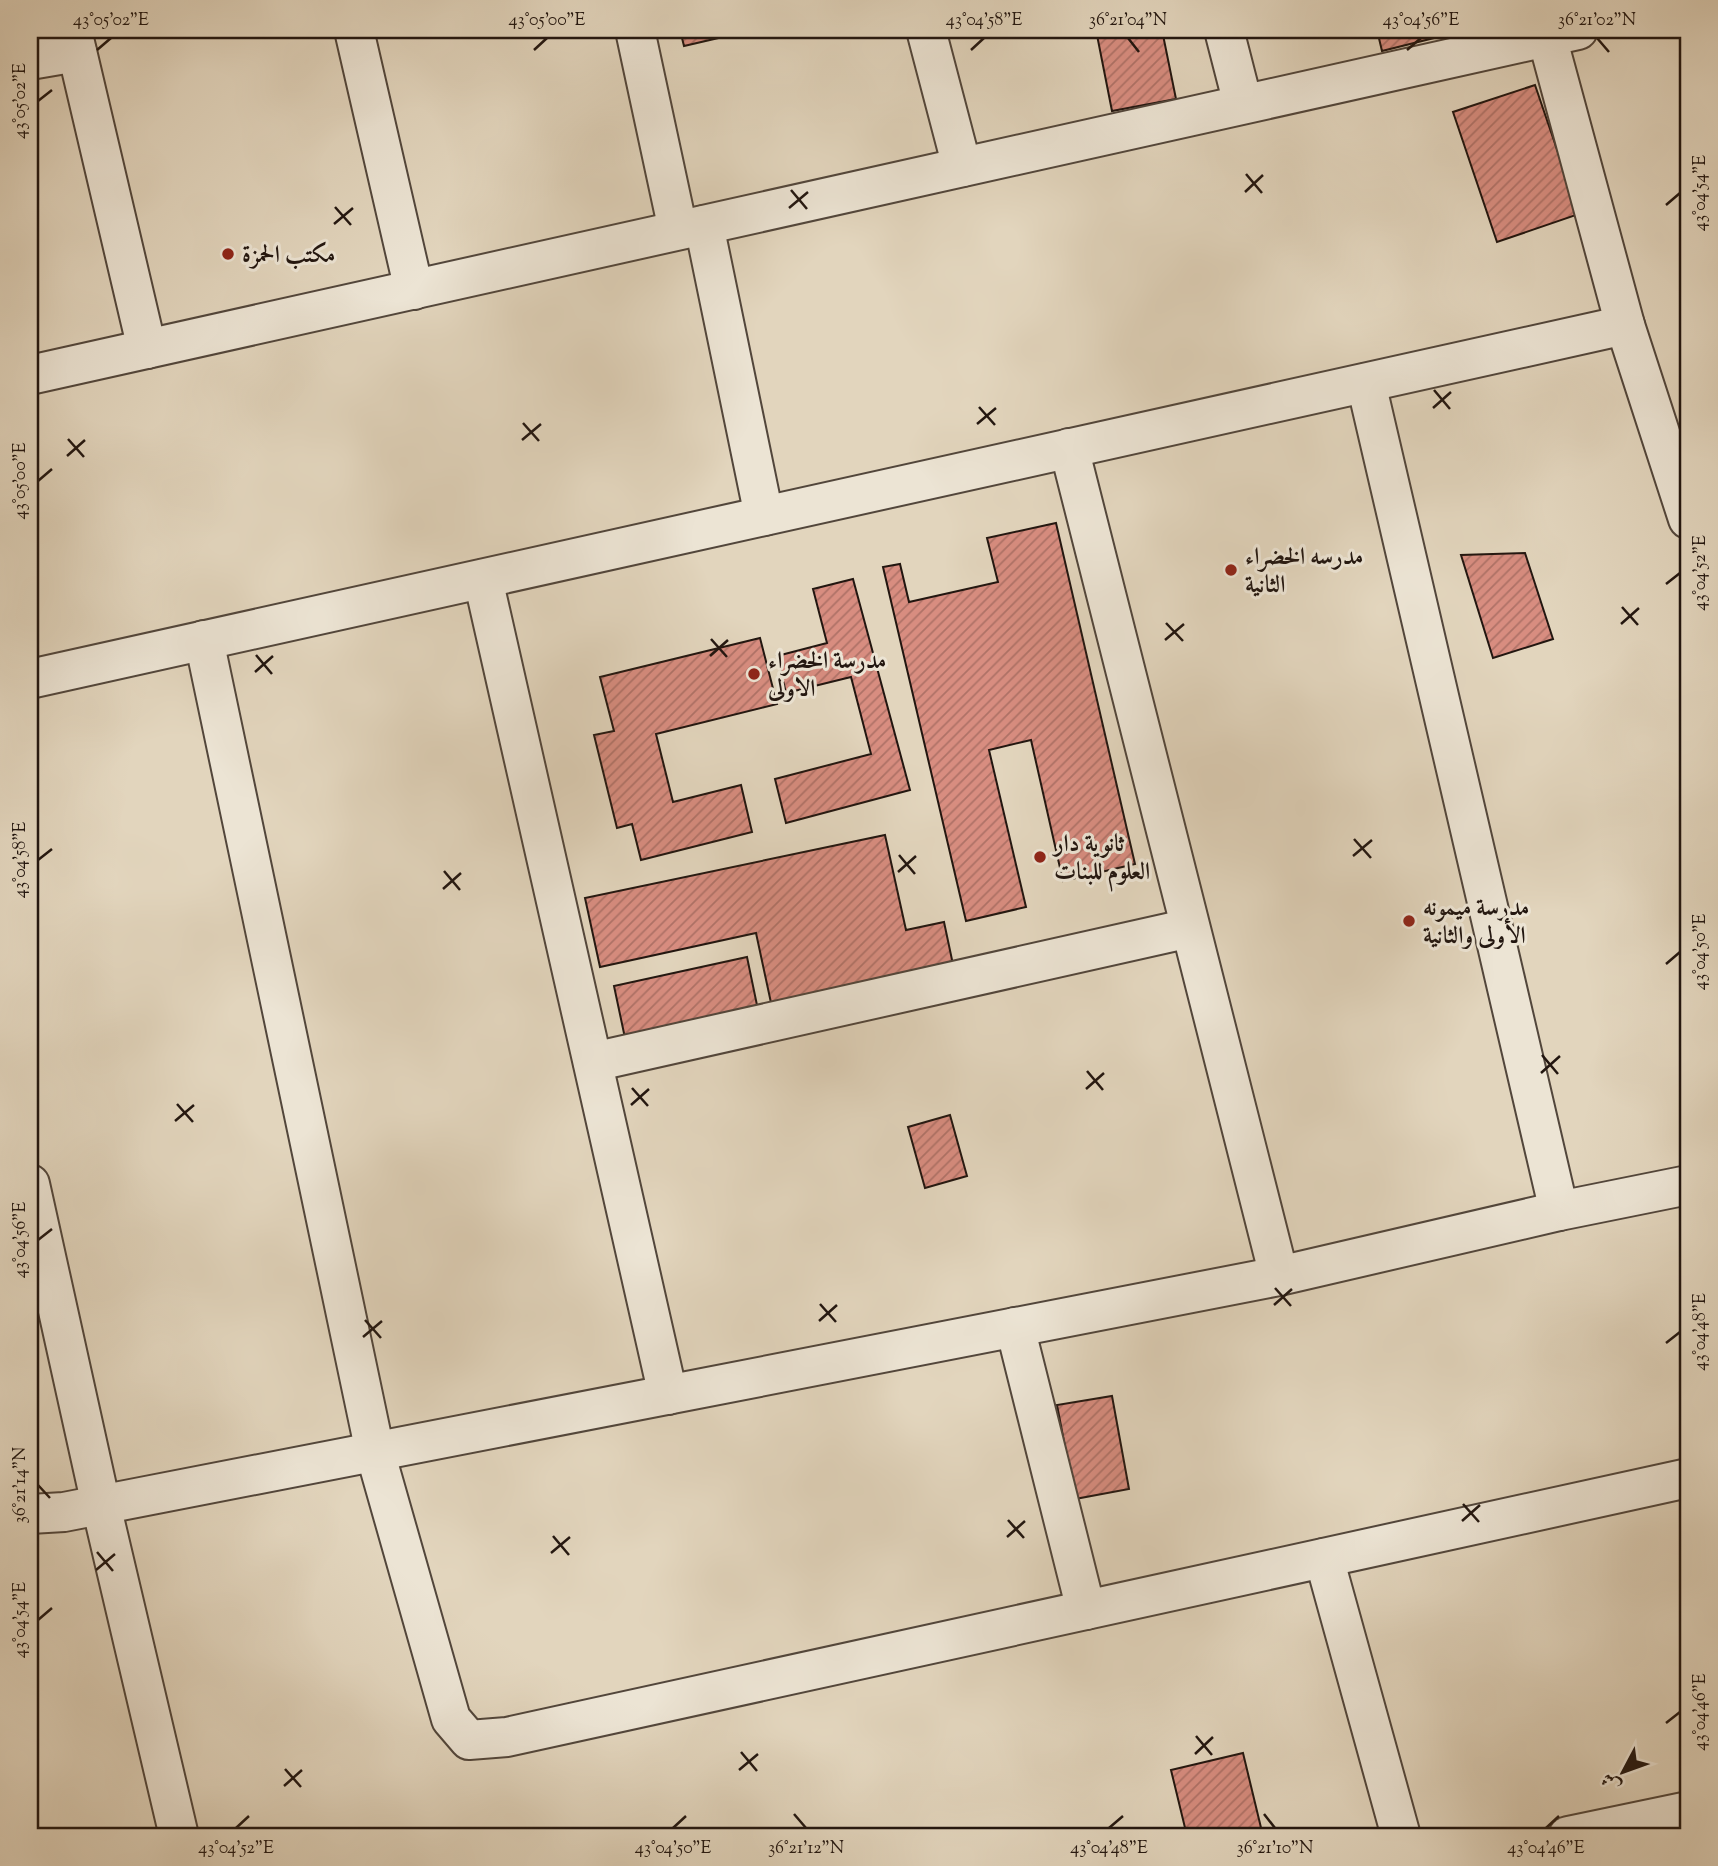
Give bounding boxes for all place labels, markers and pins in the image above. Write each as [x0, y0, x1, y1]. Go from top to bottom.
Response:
place label: مكتب الحمزة [242, 239, 335, 273]
marker: مكتب الحمزة [220, 246, 236, 262]
place label: مدرسه الخضراء الثانية [1245, 541, 1363, 603]
marker: مدرسه الخضراء الثانية [1223, 562, 1239, 578]
place label: مدرسة الخضراء الاولى [767, 645, 886, 707]
marker: مدرسة الخضراء الاولى [746, 666, 762, 682]
place label: ثانوية دار العلوم للبنات [1051, 828, 1150, 892]
marker: ثانوية دار العلوم للبنات [1032, 849, 1048, 865]
place label: مدرسة ميمونه الأولى والثانية [1423, 892, 1529, 954]
marker: مدرسة ميمونه الأولى والثانية [1401, 913, 1417, 929]

